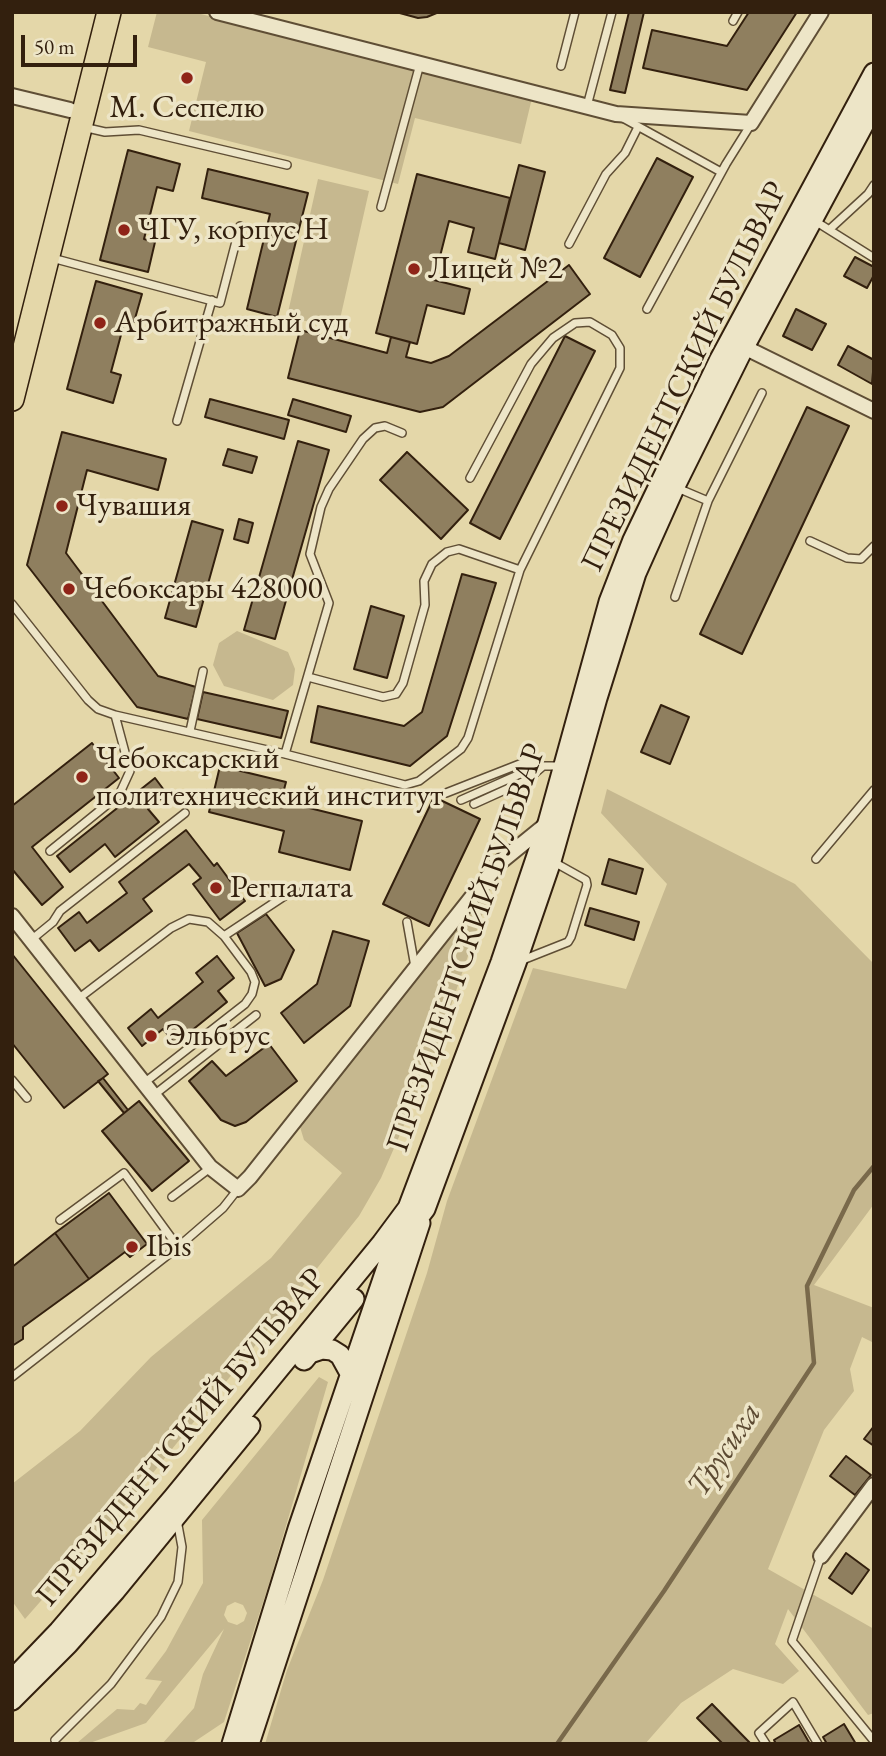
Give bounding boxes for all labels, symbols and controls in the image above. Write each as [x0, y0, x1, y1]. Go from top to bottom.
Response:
scale bar [24, 21, 140, 65]
text: 50 m [34, 33, 75, 60]
marker: М. Сеспелю [179, 70, 195, 86]
place label: М. Сеспелю [109, 89, 265, 127]
street label: ПРЕЗИДЕНТСКИЙ БУЛЬВАР [574, 176, 796, 578]
place label: ЧГУ, корпус Н [138, 211, 329, 249]
marker: ЧГУ, корпус Н [116, 222, 132, 238]
place label: Лицей №2 [428, 250, 563, 288]
marker: Лицей №2 [406, 261, 422, 277]
place label: Арбитражный суд [114, 304, 348, 342]
marker: Арбитражный суд [92, 315, 108, 331]
place label: Чувашия [76, 487, 191, 525]
marker: Чувашия [54, 498, 70, 514]
place label: Чебоксары 428000 [83, 570, 323, 608]
marker: Чебоксары 428000 [61, 581, 77, 597]
street label: ПРЕЗИДЕНТСКИЙ БУЛЬВАР [379, 739, 555, 1157]
place label: Чебоксарский политехнический институт [96, 740, 443, 815]
marker: Чебоксарский политехнический институт [74, 769, 90, 785]
place label: Регпалата [230, 869, 353, 907]
marker: Регпалата [208, 880, 224, 896]
place label: Эльбрус [165, 1017, 271, 1055]
marker: Эльбрус [143, 1028, 159, 1044]
place label: Ibis [146, 1228, 192, 1266]
marker: Ibis [124, 1239, 140, 1255]
street label: ПРЕЗИДЕНТСКИЙ БУЛЬВАР [28, 1261, 334, 1615]
water label: Трусиха [679, 1395, 771, 1505]

